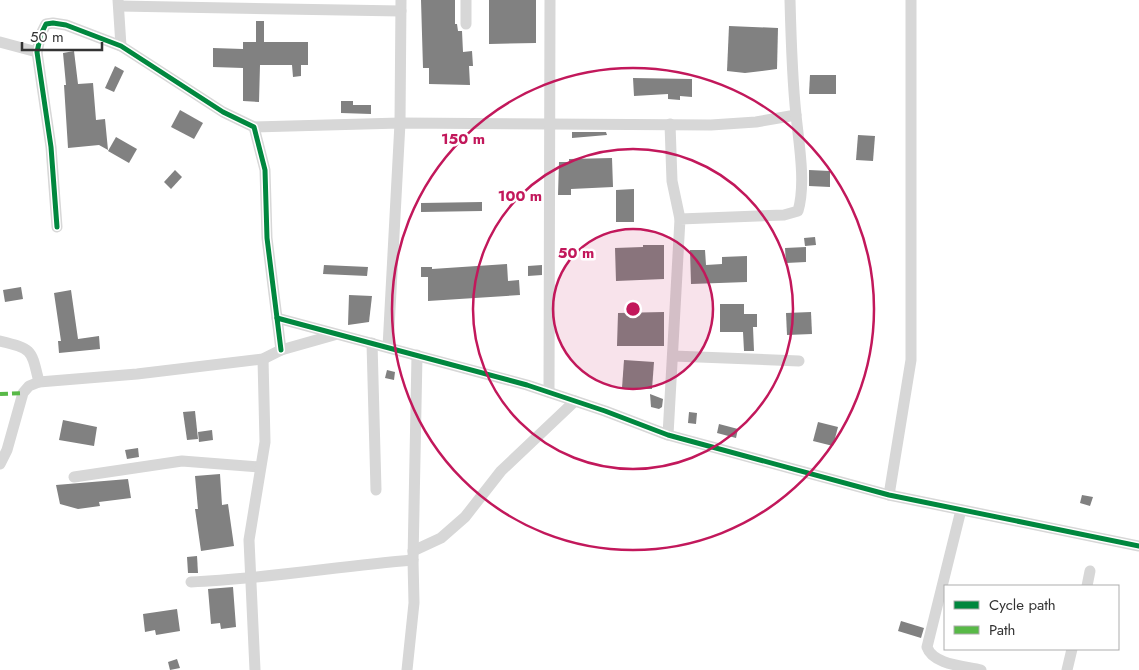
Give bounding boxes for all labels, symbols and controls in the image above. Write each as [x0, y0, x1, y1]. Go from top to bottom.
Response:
scale bar [22, 20, 102, 52]
text: 50 m [30, 26, 64, 48]
text: 150 m [441, 128, 485, 150]
text: 100 m [498, 185, 542, 207]
text: 50 m [558, 242, 594, 264]
centre of rings [624, 300, 642, 318]
legend [944, 585, 1119, 650]
text: Cycle path [989, 594, 1056, 616]
text: Path [989, 619, 1015, 641]

